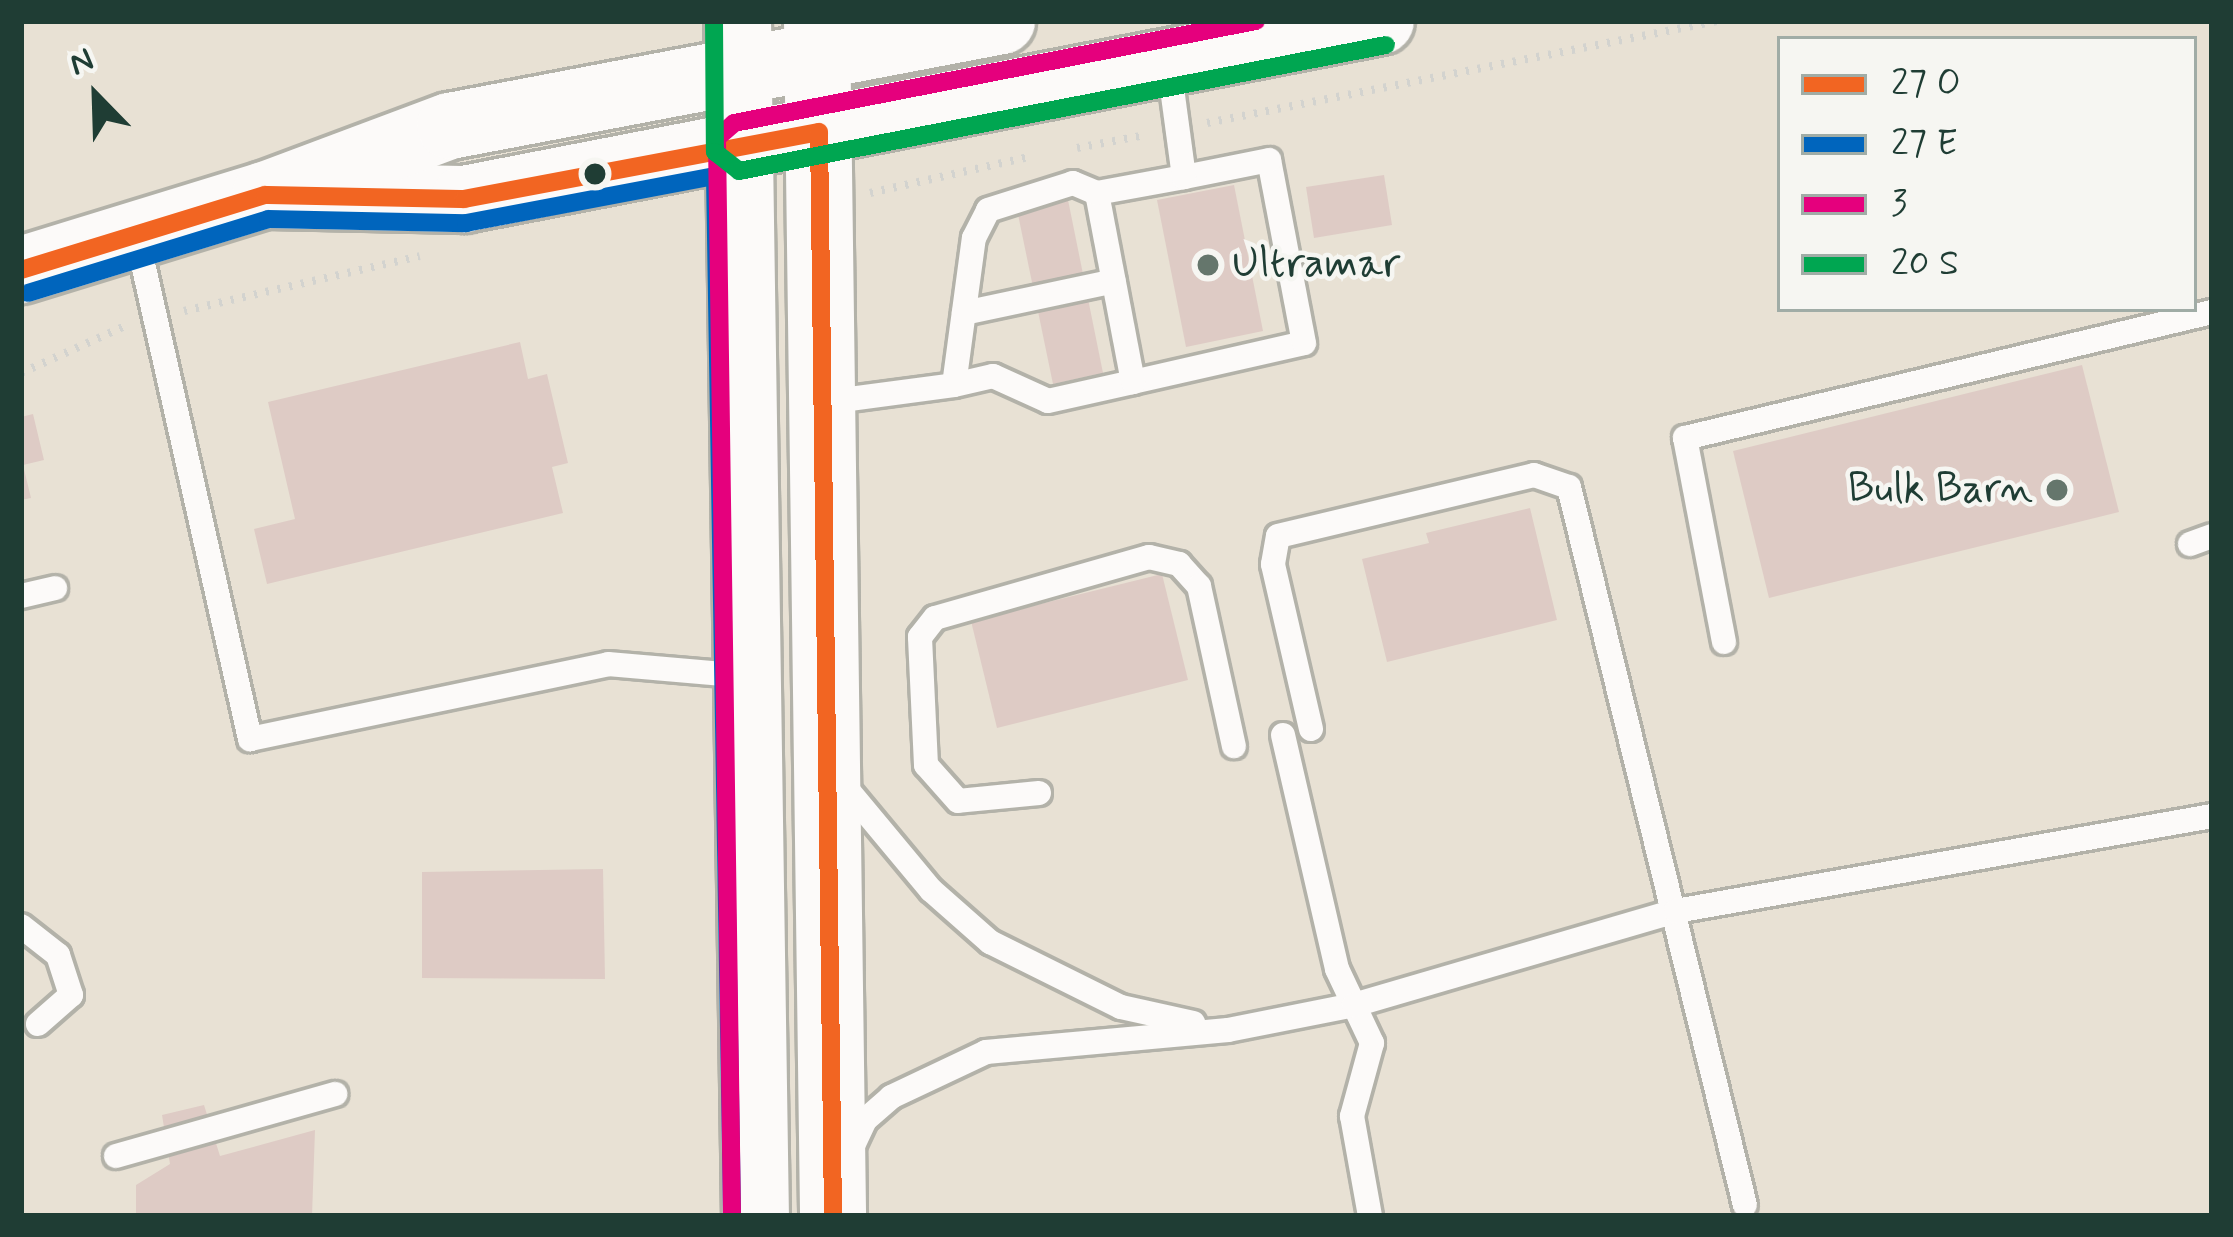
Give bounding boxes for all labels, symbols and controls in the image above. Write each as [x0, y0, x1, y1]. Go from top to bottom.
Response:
north arrow [36, 36, 156, 156]
legend [1777, 36, 2197, 312]
text: N [63, 38, 101, 87]
text: 27 O [1891, 61, 1961, 108]
text: 27 E [1891, 121, 1958, 168]
unlabelled marker [584, 163, 606, 185]
text: 3 [1891, 181, 1907, 228]
place label: Ultramar [1232, 240, 1400, 290]
text: 20 S [1891, 241, 1959, 288]
marker: Ultramar [1195, 252, 1221, 278]
place label: Bulk Barn [1848, 465, 2033, 515]
marker: Bulk Barn [2044, 477, 2070, 503]

